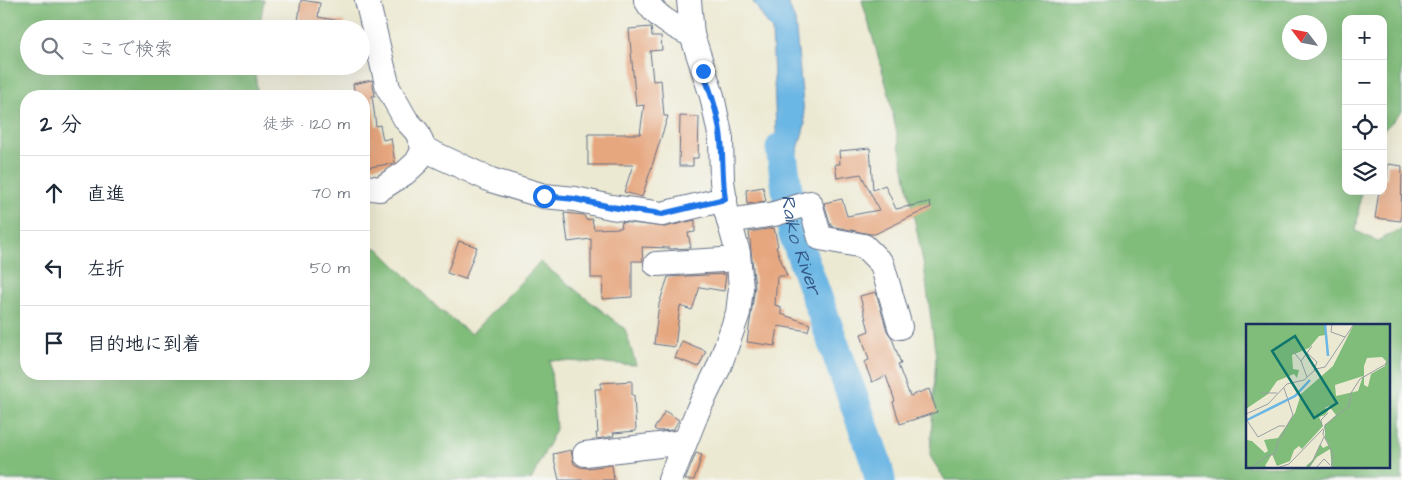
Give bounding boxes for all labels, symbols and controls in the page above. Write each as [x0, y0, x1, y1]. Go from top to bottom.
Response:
north arrow [1282, 15, 1327, 60]
map controls [1342, 15, 1387, 195]
button: + [1342, 15, 1387, 60]
search box [20, 20, 370, 75]
icon: search [38, 34, 66, 62]
text: ここで検索 [78, 36, 173, 63]
route end [692, 60, 715, 83]
button: − [1342, 60, 1387, 105]
button: locate [1342, 105, 1387, 150]
text: 2 分 [40, 110, 81, 139]
text: 徒歩 · 120 m [263, 113, 350, 135]
button: layers [1342, 150, 1387, 195]
icon: ahead [40, 179, 68, 207]
text: 直進 [87, 181, 125, 208]
text: 70 m [311, 182, 350, 204]
route start [533, 185, 556, 208]
water label: Raiko River [774, 193, 829, 301]
icon: left [40, 254, 68, 282]
text: 左折 [87, 256, 125, 283]
text: 50 m [310, 257, 350, 279]
inset map [1246, 324, 1390, 468]
icon: arrive [40, 329, 68, 357]
text: 目的地に到着 [87, 331, 201, 358]

